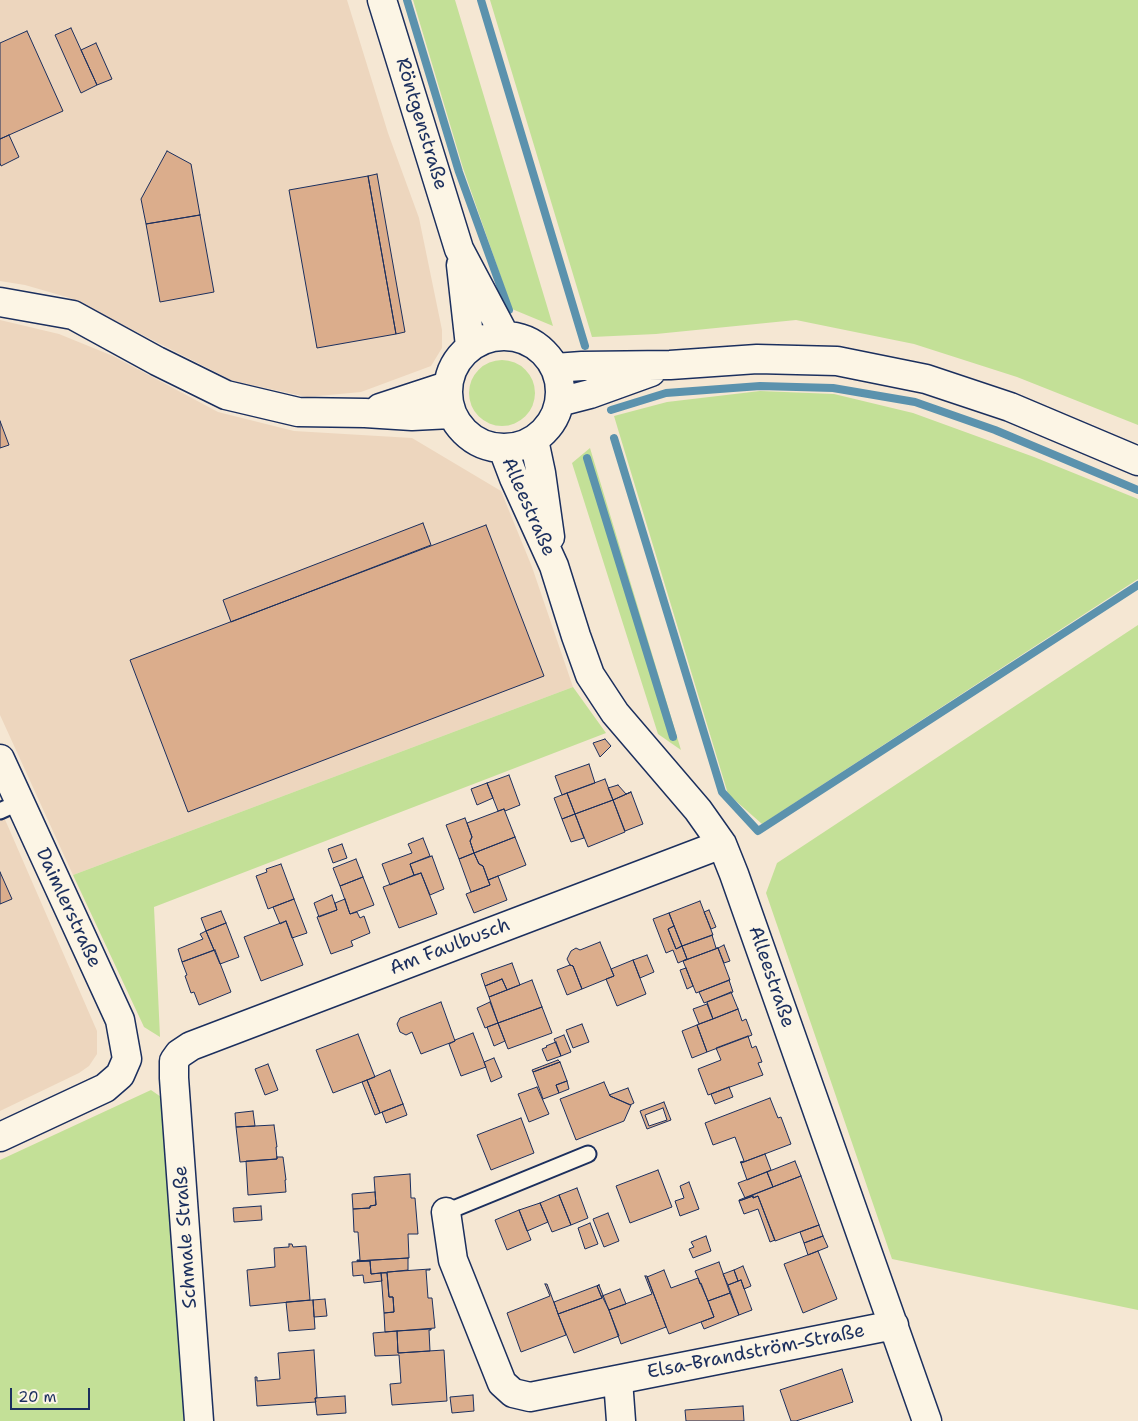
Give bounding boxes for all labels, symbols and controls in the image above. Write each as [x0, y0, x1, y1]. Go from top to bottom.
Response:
street label: Röntgenstraße [390, 55, 452, 193]
street label: Alleestraße [496, 454, 560, 560]
street label: Daimlerstraße [30, 845, 106, 971]
street label: Am Faulbusch [387, 914, 513, 980]
street label: Alleestraße [743, 923, 799, 1031]
street label: Schmale Straße [170, 1165, 202, 1309]
street label: Elsa-Brandström-Straße [645, 1320, 867, 1384]
scale bar [12, 1378, 92, 1410]
text: 20 m [18, 1387, 57, 1407]

